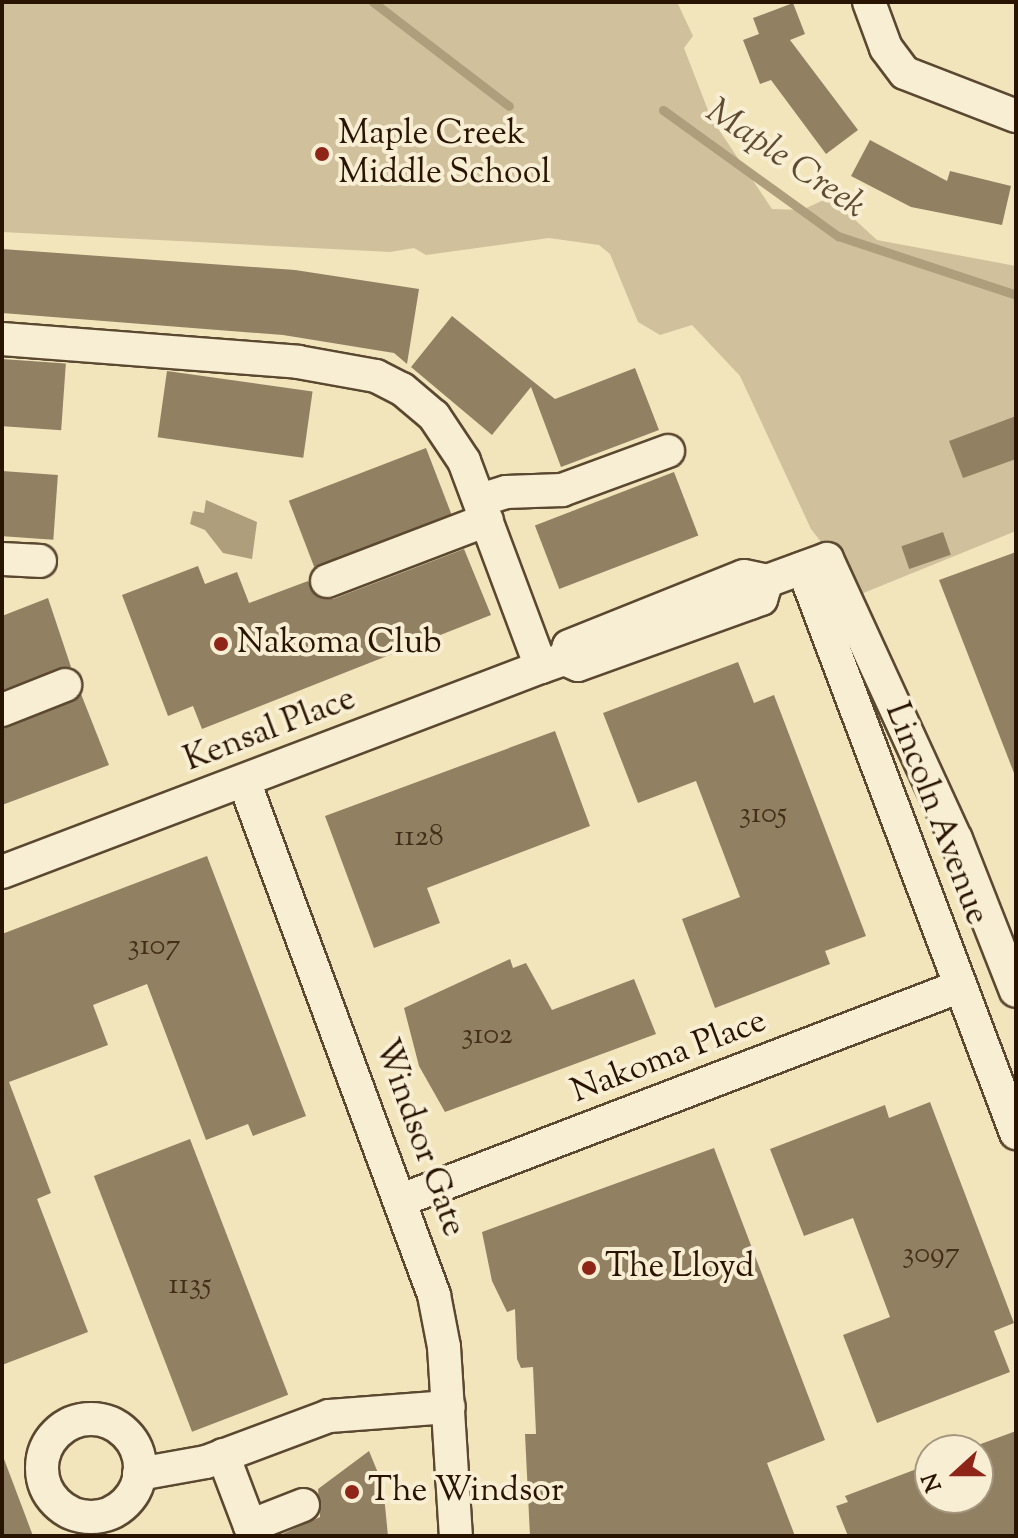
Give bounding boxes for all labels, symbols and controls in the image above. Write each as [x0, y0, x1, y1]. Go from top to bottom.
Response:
water label: Maple Creek [697, 91, 873, 229]
place label: Maple Creek Middle School [338, 114, 551, 194]
marker: Maple Creek Middle School [313, 145, 331, 163]
place label: Nakoma Club [237, 624, 442, 664]
marker: Nakoma Club [212, 635, 230, 653]
street label: Kensal Place [179, 679, 361, 781]
street label: Lincoln Avenue [875, 697, 997, 931]
house number: 3105 [739, 797, 787, 833]
house number: 1128 [394, 820, 444, 856]
house number: 3107 [128, 929, 180, 965]
street label: Nakoma Place [566, 1001, 772, 1113]
house number: 3102 [461, 1018, 513, 1054]
street label: Windsor Gate [364, 1034, 474, 1242]
house number: 3097 [902, 1237, 960, 1273]
place label: The Lloyd [605, 1248, 754, 1288]
marker: The Lloyd [580, 1259, 598, 1277]
house number: 1135 [169, 1268, 211, 1304]
north arrow [914, 1434, 994, 1514]
text: N [915, 1468, 952, 1496]
place label: The Windsor [368, 1472, 564, 1512]
marker: The Windsor [343, 1483, 361, 1501]

